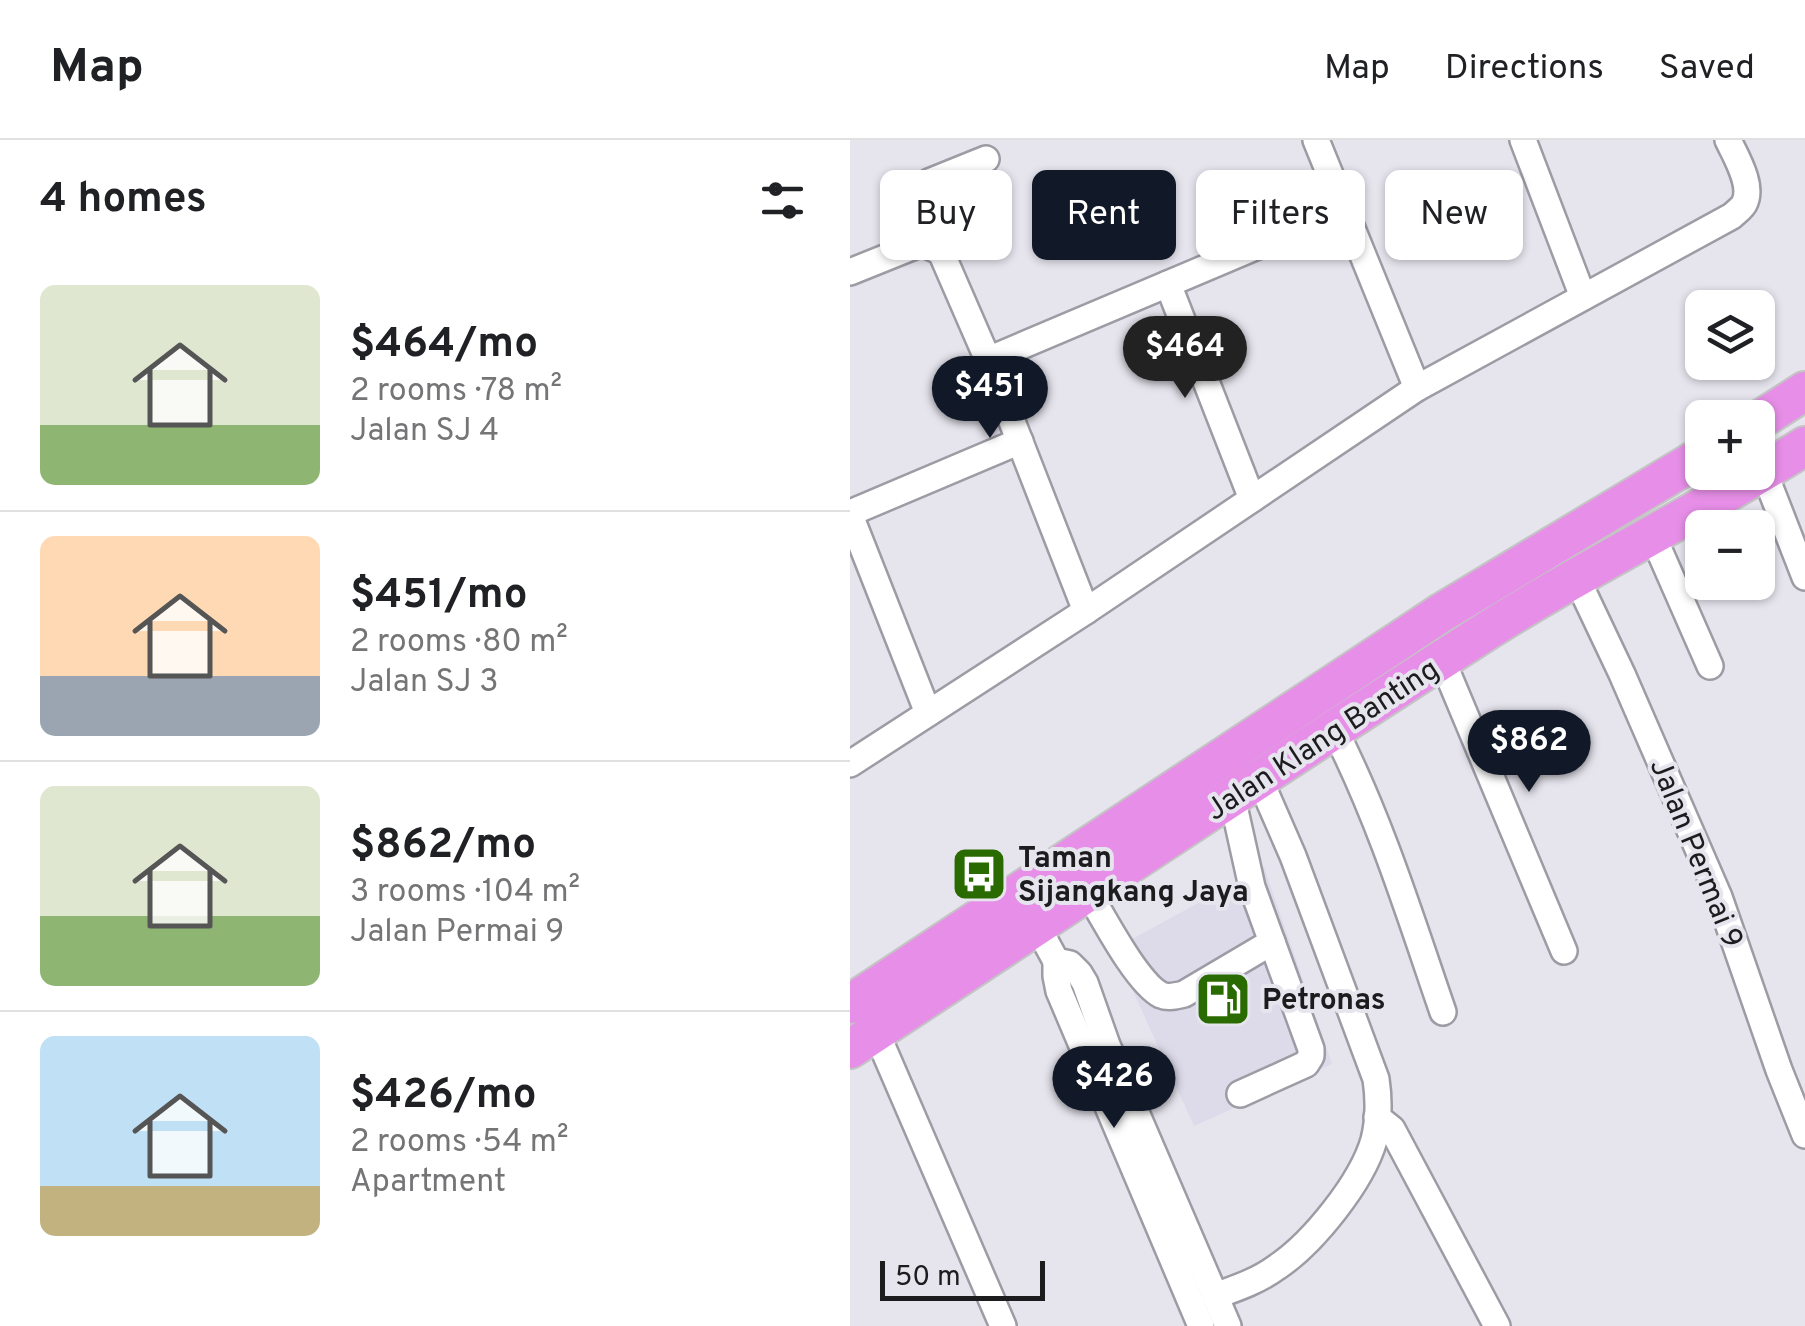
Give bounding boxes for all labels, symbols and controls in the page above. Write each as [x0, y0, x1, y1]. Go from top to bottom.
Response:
text: Map [50, 39, 144, 99]
text: Map [1324, 47, 1390, 91]
text: Directions [1445, 47, 1604, 91]
text: Saved [1659, 47, 1755, 91]
chip: Buy [880, 170, 1012, 260]
chip: Rent [1032, 170, 1176, 260]
chip: Filters [1196, 170, 1365, 260]
chip: New [1385, 170, 1523, 260]
icon: filters [755, 173, 810, 228]
text: 4 homes [40, 174, 207, 227]
map controls [1685, 290, 1775, 600]
button: layers [1685, 290, 1775, 380]
pin: $464 [1126, 316, 1244, 401]
text: $464/mo [350, 319, 538, 372]
icon: home [120, 325, 240, 445]
text: $464 [1145, 328, 1225, 368]
pin: $451 [931, 356, 1049, 441]
text: $451 [954, 368, 1026, 408]
text: 2 rooms · 78 m² [350, 372, 562, 412]
button: + [1685, 400, 1775, 490]
text: Jalan SJ 4 [350, 412, 499, 452]
button: − [1685, 510, 1775, 600]
text: $451/mo [350, 570, 528, 623]
icon: home [120, 576, 240, 696]
text: 2 rooms · 80 m² [350, 623, 568, 663]
street label: Jalan Klang Banting [1200, 652, 1447, 830]
text: Jalan SJ 3 [350, 663, 499, 703]
pin: $862 [1470, 710, 1588, 795]
text: $862 [1490, 722, 1568, 762]
street label: Jalan Permai 9 [1640, 754, 1749, 954]
text: $862/mo [350, 820, 536, 873]
icon: home [120, 826, 240, 946]
place label: Taman Sijangkang Jaya [1018, 841, 1249, 912]
bus stop icon: Taman Sijangkang Jaya [949, 844, 1009, 904]
text: 3 rooms · 104 m² [350, 873, 580, 913]
text: Jalan Permai 9 [350, 913, 564, 953]
fuel station icon: Petronas [1193, 969, 1253, 1029]
place label: Petronas [1262, 983, 1386, 1020]
pin: $426 [1055, 1046, 1173, 1131]
text: $426 [1074, 1058, 1154, 1098]
text: $426/mo [350, 1070, 537, 1123]
icon: home [120, 1076, 240, 1196]
text: 2 rooms · 54 m² [350, 1123, 569, 1163]
text: Apartment [350, 1163, 506, 1203]
scale bar [880, 1256, 1045, 1300]
text: 50 m [895, 1260, 961, 1296]

